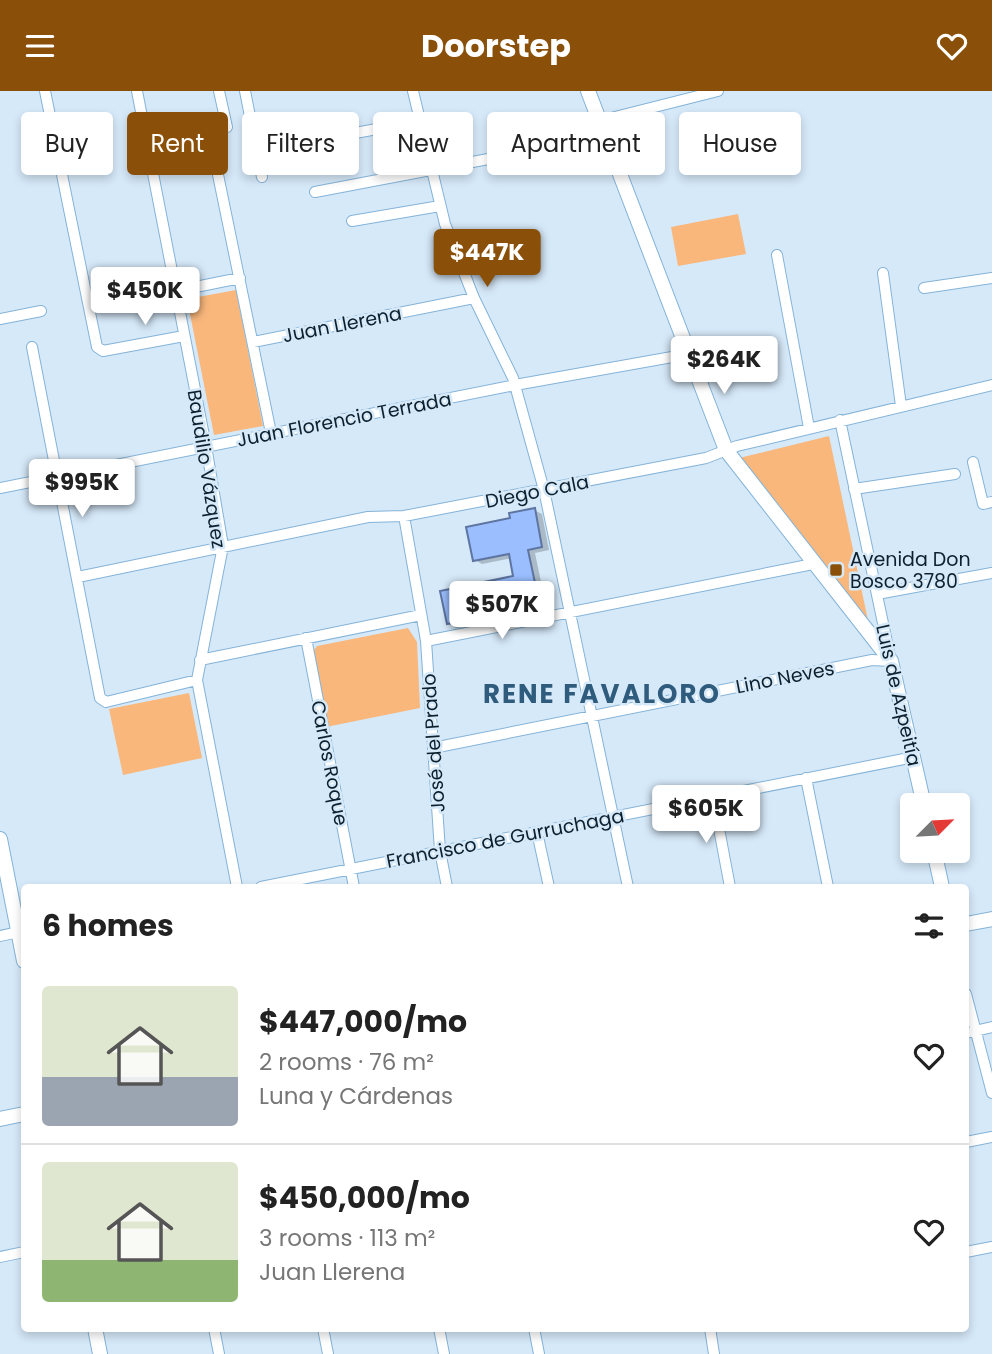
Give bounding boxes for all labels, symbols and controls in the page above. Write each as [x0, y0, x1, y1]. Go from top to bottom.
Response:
text: Doorstep [421, 23, 571, 68]
icon: menu [21, 27, 59, 65]
icon: heart [933, 27, 971, 65]
chip: Buy [21, 112, 113, 175]
chip: Rent [127, 112, 228, 175]
chip: Filters [242, 112, 359, 175]
chip: New [373, 112, 473, 175]
chip: Apartment [487, 112, 665, 175]
chip: House [679, 112, 801, 175]
pin: $447K [438, 229, 536, 289]
text: $447K [450, 236, 524, 268]
pin: $450K [96, 267, 194, 327]
text: $450K [107, 274, 183, 306]
street label: Juan Llerena [280, 300, 404, 349]
pin: $264K [675, 337, 773, 396]
text: $264K [687, 343, 761, 375]
street label: Juan Florencio Terrada [235, 385, 454, 454]
street label: Baudilio Vázquez [181, 388, 232, 550]
pin: $995K [33, 459, 131, 519]
text: $995K [45, 466, 119, 498]
street label: Diego Cala [483, 468, 591, 515]
place label: Avenida Don Bosco 3780 [850, 546, 971, 595]
marker: Avenida Don Bosco 3780 [828, 562, 844, 578]
pin: $507K [453, 581, 551, 641]
text: $507K [465, 588, 539, 620]
street label: Luis de Azpeitía [869, 621, 928, 769]
street label: Lino Neves [734, 655, 837, 700]
street label: José del Prado [415, 673, 452, 813]
district label: RENE FAVALORO [483, 676, 721, 712]
street label: Carlos Roque [304, 698, 355, 828]
pin: $605K [657, 785, 755, 845]
text: $605K [668, 792, 744, 824]
north arrow [900, 793, 970, 863]
map controls [900, 793, 970, 863]
street label: Francisco de Gurruchaga [384, 802, 626, 875]
text: 6 homes [42, 904, 174, 947]
icon: filters [910, 907, 948, 945]
text: $447,000/mo [259, 1000, 467, 1043]
icon: home [98, 1014, 182, 1098]
icon: heart [910, 1037, 948, 1075]
text: 2 rooms · 76 m² [259, 1046, 434, 1078]
text: Luna y Cárdenas [259, 1080, 453, 1112]
text: $450,000/mo [259, 1176, 470, 1219]
icon: home [98, 1190, 182, 1274]
icon: heart [910, 1213, 948, 1251]
text: 3 rooms · 113 m² [259, 1222, 435, 1254]
text: Juan Llerena [259, 1256, 405, 1288]

